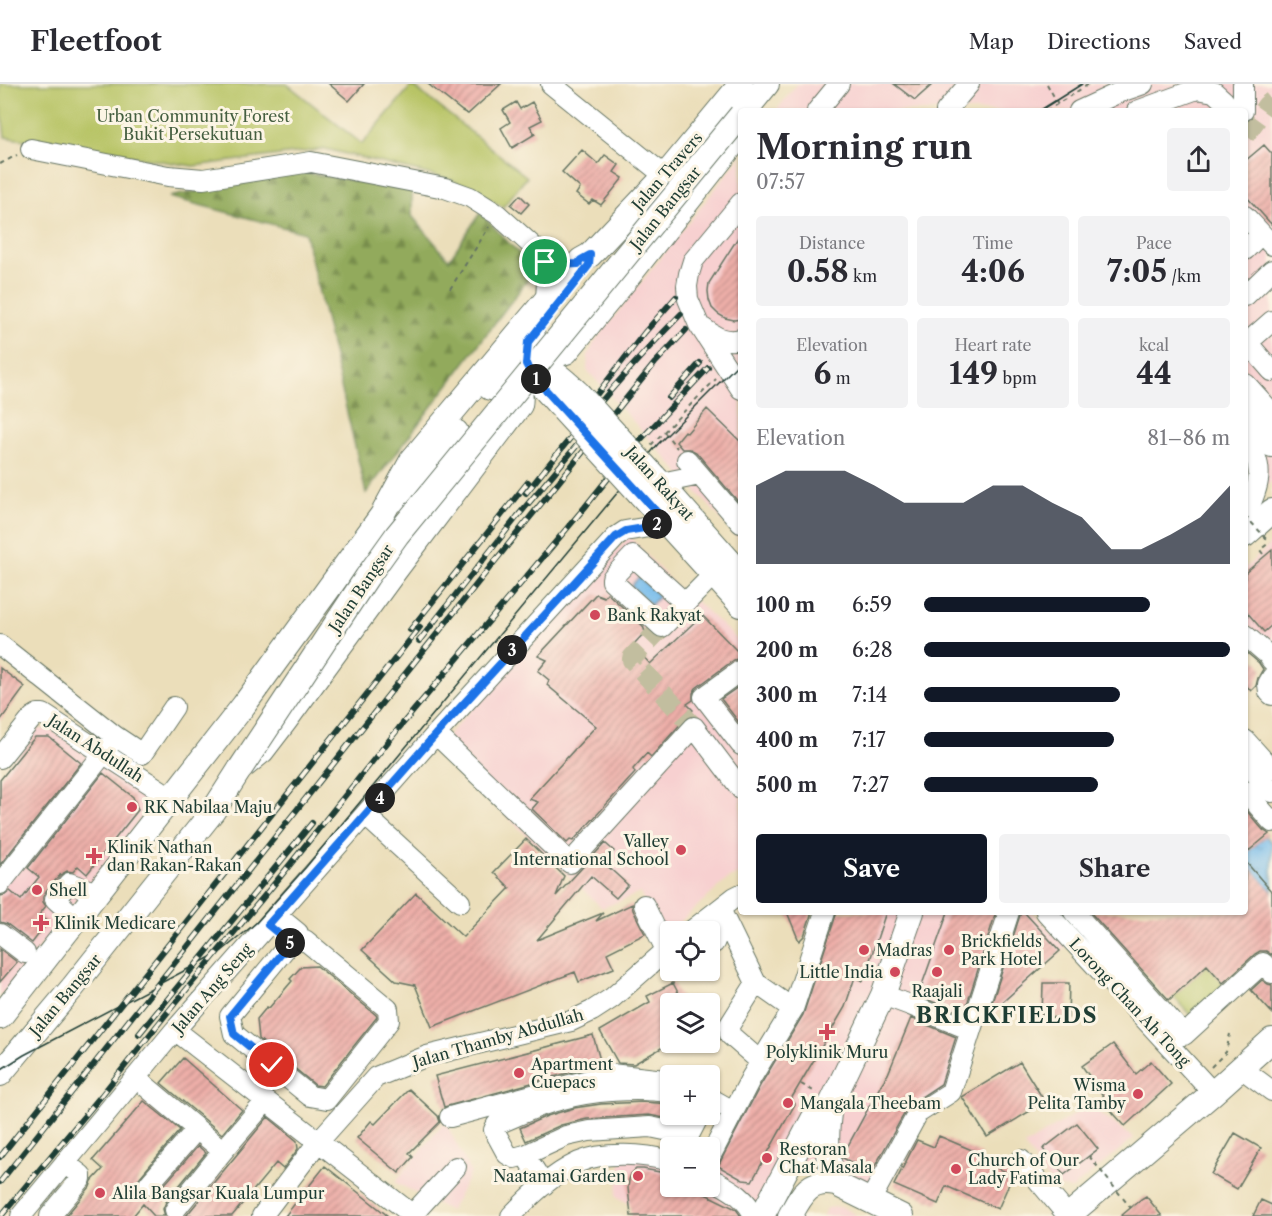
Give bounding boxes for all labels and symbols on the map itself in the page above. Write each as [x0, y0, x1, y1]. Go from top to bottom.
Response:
park label: Urban Community Forest Bukit Persekutuan [96, 106, 290, 144]
street label: Jalan Travers [625, 128, 707, 217]
street label: Jalan Bangsar [623, 162, 705, 256]
pin [519, 236, 570, 287]
pin: 1 [521, 364, 551, 394]
street label: Jalan Rakyat [619, 439, 699, 525]
pin: 2 [642, 509, 672, 539]
street label: Jalan Bangsar [323, 540, 398, 638]
place label: Bank Rakyat [607, 605, 702, 625]
marker: Bank Rakyat [588, 608, 602, 622]
pin: 3 [497, 635, 527, 665]
street label: Jalan Abdullah [42, 708, 147, 786]
pin: 4 [365, 783, 395, 813]
place label: RK Nabilaa Maju [144, 797, 273, 817]
marker: RK Nabilaa Maju [125, 800, 139, 814]
place label: Valley International School [513, 831, 670, 869]
place label: Klinik Nathan dan Rakan-Rakan [107, 837, 242, 875]
marker: Valley International School [674, 843, 688, 857]
marker: Klinik Nathan dan Rakan-Rakan [85, 847, 103, 865]
place label: Shell [49, 880, 87, 900]
marker: Shell [30, 883, 44, 897]
place label: Klinik Medicare [54, 913, 176, 933]
marker: Klinik Medicare [32, 914, 50, 932]
pin: 5 [275, 928, 305, 958]
place label: Brickfields Park Hotel [961, 931, 1042, 969]
street label: Lorong Chan Ah Tong [1065, 934, 1195, 1071]
street label: Jalan Ang Seng [166, 939, 257, 1039]
place label: Madras [876, 940, 932, 960]
marker: Madras [857, 943, 871, 957]
marker: Brickfields Park Hotel [942, 943, 956, 957]
street label: Jalan Bangsar [23, 949, 105, 1043]
place label: Little India [799, 962, 884, 982]
marker: Little India [888, 965, 902, 979]
marker: Raajali [930, 965, 944, 979]
place label: Raajali [911, 981, 963, 1001]
district label: BRICKFIELDS [916, 1002, 1098, 1029]
street label: Jalan Thamby Abdullah [407, 1004, 586, 1073]
marker: Polyklinik Muru [818, 1023, 836, 1041]
pin [246, 1039, 297, 1090]
place label: Polyklinik Muru [766, 1042, 888, 1062]
place label: Apartment Cuepacs [530, 1054, 613, 1092]
marker: Apartment Cuepacs [512, 1066, 526, 1080]
place label: Wisma Pelita Tamby [1028, 1075, 1127, 1113]
marker: Wisma Pelita Tamby [1131, 1087, 1145, 1101]
place label: Mangala Theebam [800, 1093, 941, 1113]
marker: Mangala Theebam [781, 1096, 795, 1110]
place label: Restoran Chat Masala [779, 1139, 873, 1177]
place label: Church of Our Lady Fatima [968, 1150, 1079, 1188]
marker: Restoran Chat Masala [760, 1151, 774, 1165]
marker: Church of Our Lady Fatima [949, 1162, 963, 1176]
place label: Naatamai Garden [493, 1166, 626, 1186]
marker: Naatamai Garden [631, 1169, 645, 1183]
place label: Alila Bangsar Kuala Lumpur [111, 1183, 325, 1203]
marker: Alila Bangsar Kuala Lumpur [93, 1186, 107, 1200]

